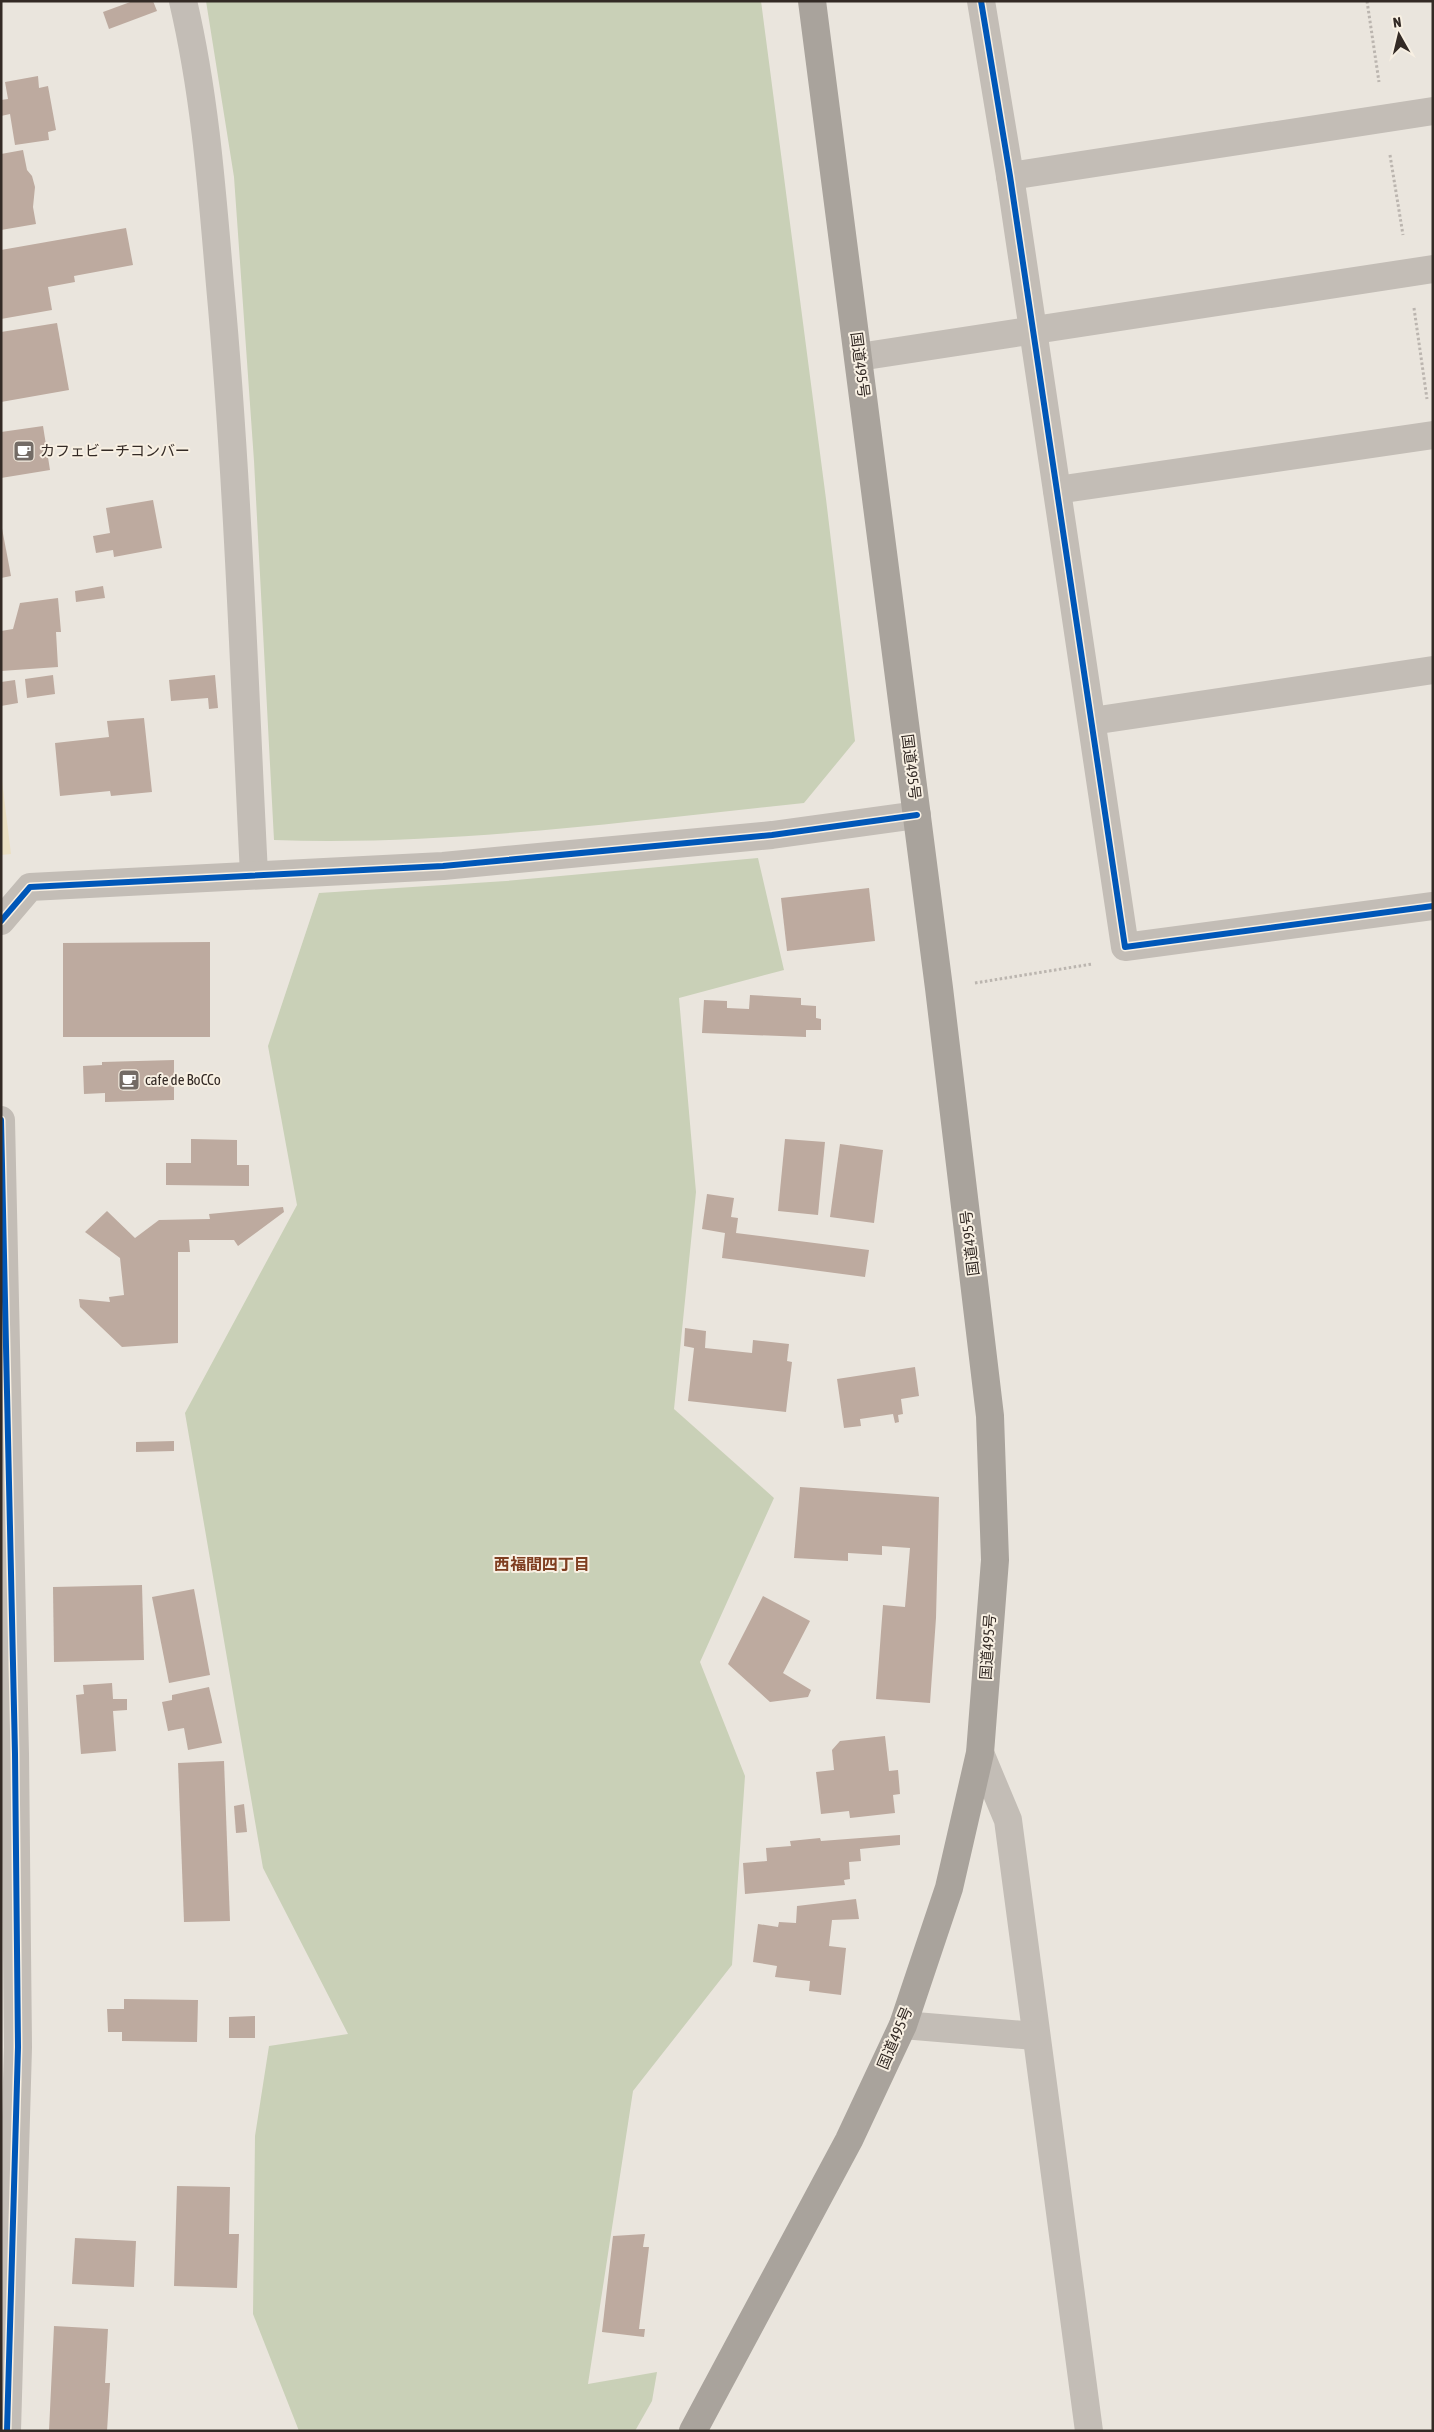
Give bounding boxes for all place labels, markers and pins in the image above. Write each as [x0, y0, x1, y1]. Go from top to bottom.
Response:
cafe icon: カフェビーチコンバー [12, 439, 36, 463]
place label: カフェビーチコンバー [40, 442, 190, 459]
cafe icon: cafe de BoCCo [117, 1068, 141, 1092]
place label: cafe de BoCCo [145, 1071, 221, 1088]

